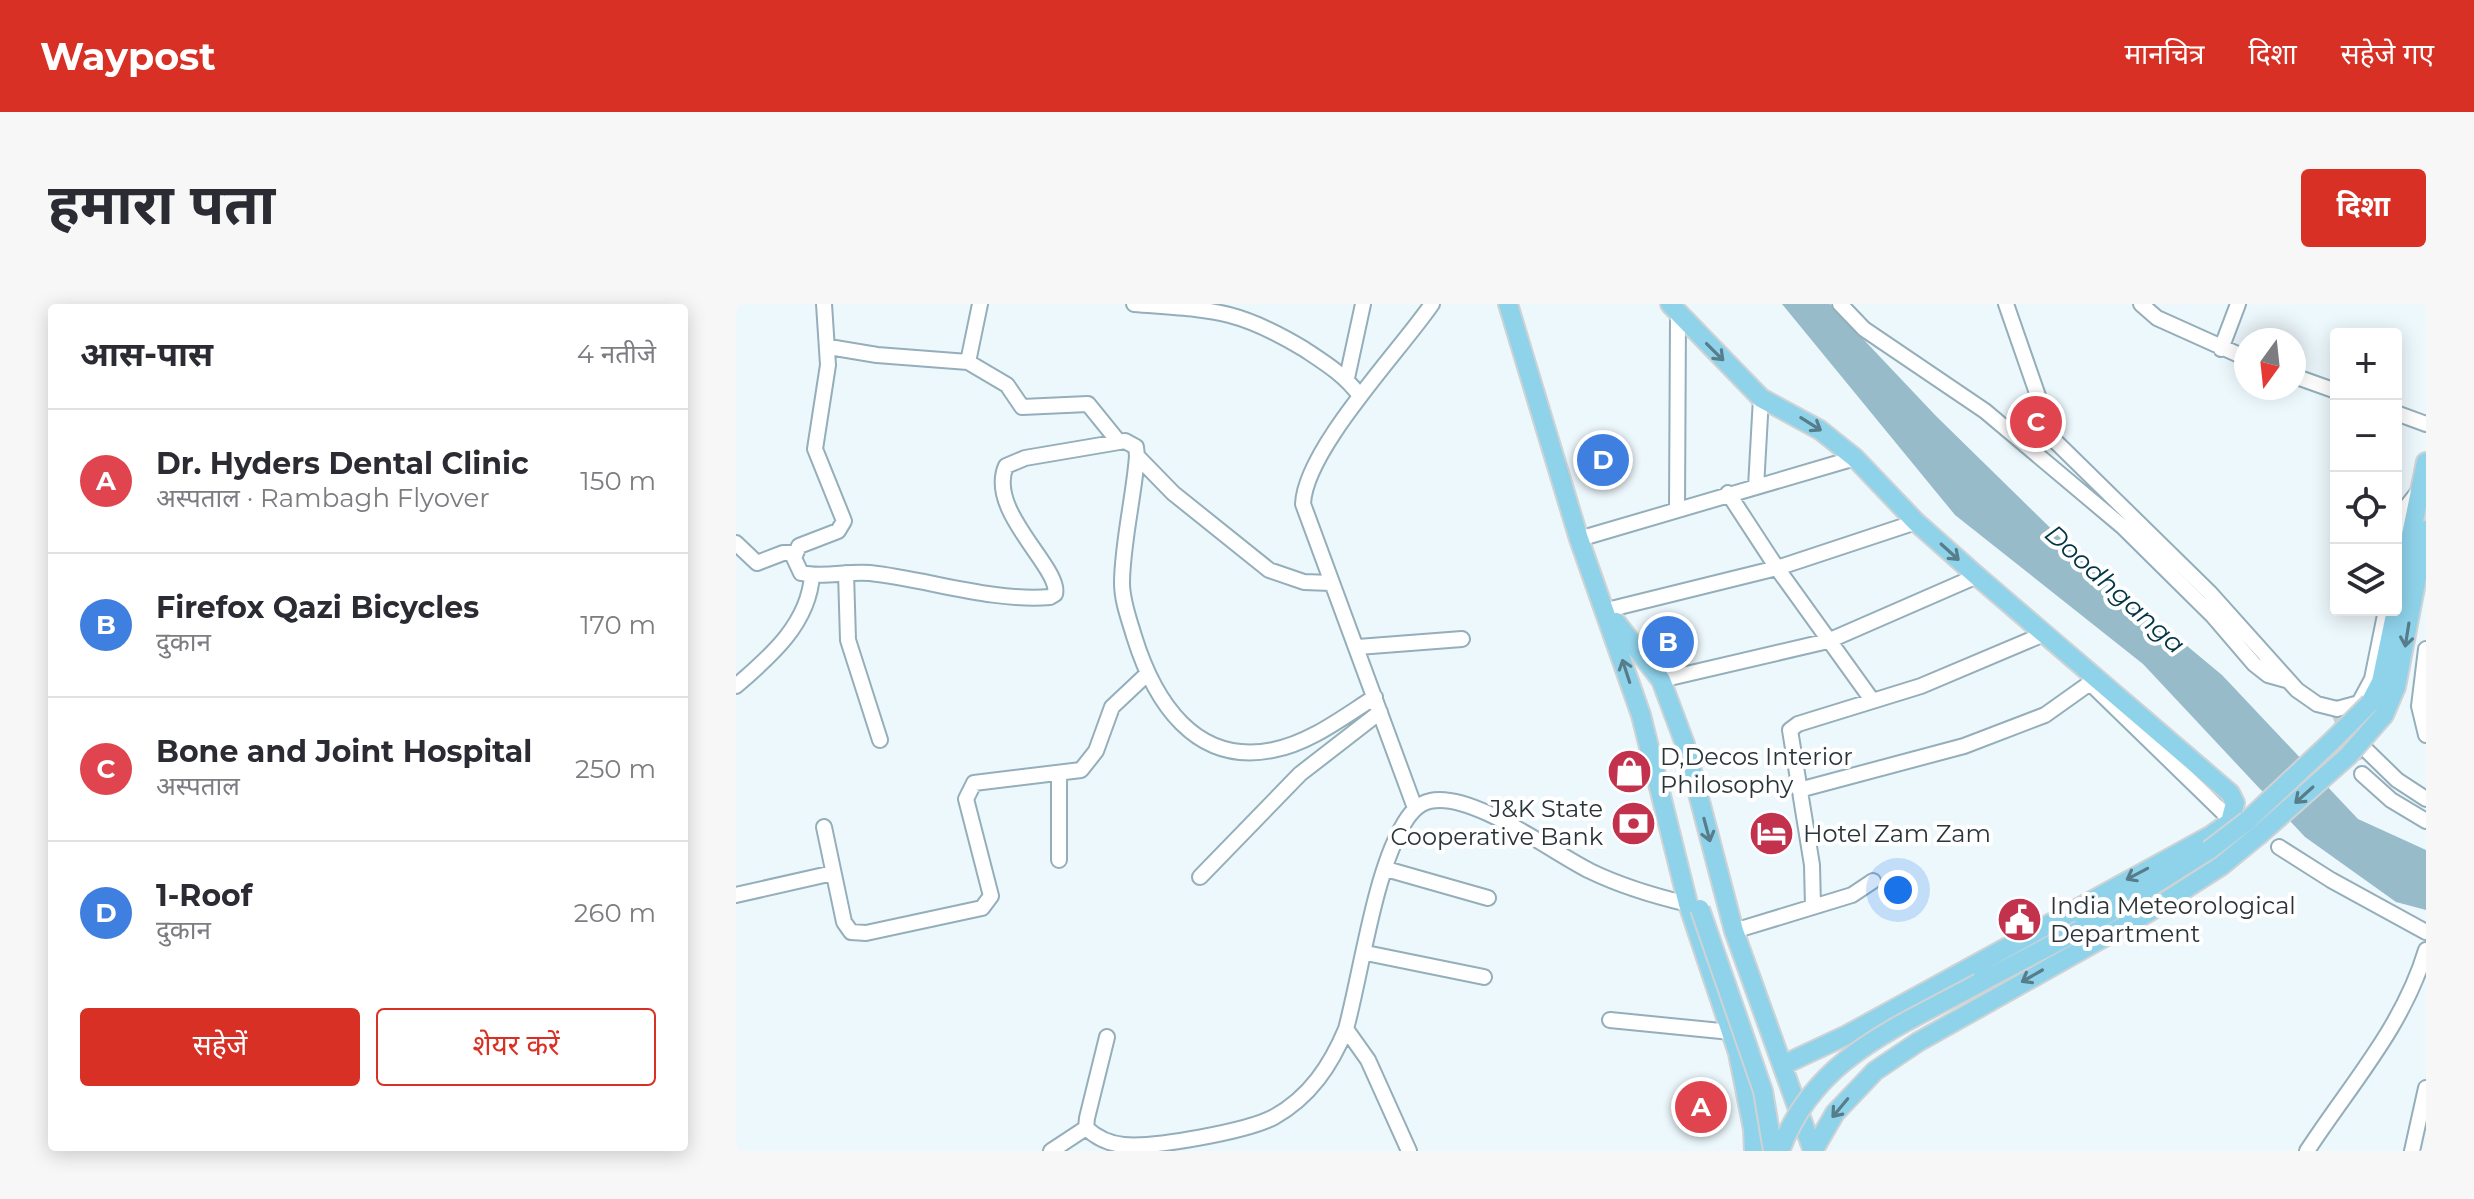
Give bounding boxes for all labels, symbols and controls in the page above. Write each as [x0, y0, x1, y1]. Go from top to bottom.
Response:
text: Waypost [40, 33, 216, 80]
text: मानचित्र [2124, 37, 2204, 71]
text: दिशा [2248, 37, 2297, 71]
text: सहेजे गए [2341, 37, 2434, 71]
button: दिशा [2301, 169, 2426, 247]
text: हमारा पता [48, 170, 275, 238]
north arrow [2234, 328, 2306, 400]
map controls [2330, 328, 2402, 616]
button: + [2330, 328, 2402, 400]
text: आस-पास [80, 333, 213, 375]
text: 4 नतीजे [577, 338, 656, 370]
one-way arrow [1705, 342, 1724, 361]
pin: C [2010, 392, 2062, 452]
button: − [2330, 400, 2402, 472]
one-way arrow [1799, 417, 1822, 433]
pin: D [1577, 430, 1629, 490]
text: Dr. Hyders Dental Clinic [156, 445, 529, 482]
text: A [96, 465, 116, 497]
text: 150 m [580, 465, 656, 497]
button: locate [2330, 472, 2402, 544]
text: अस्पताल · Rambagh Flyover [156, 482, 490, 514]
water label: Doodhganga [2038, 518, 2192, 660]
one-way arrow [1940, 543, 1960, 562]
button: layers [2330, 544, 2402, 616]
text: Firefox Qazi Bicycles [156, 589, 479, 626]
text: B [96, 609, 116, 641]
text: 170 m [580, 609, 656, 641]
pin: B [1642, 612, 1694, 672]
one-way arrow [2399, 621, 2414, 647]
text: दुकान [156, 626, 211, 658]
one-way arrow [1618, 659, 1633, 684]
text: Bone and Joint Hospital [156, 733, 532, 770]
place label: D,Decos Interior Philosophy [1660, 742, 1853, 799]
shop icon: D,Decos Interior Philosophy [1605, 747, 1653, 795]
text: C [97, 753, 115, 785]
text: 250 m [575, 753, 656, 785]
text: अस्पताल [156, 770, 240, 802]
one-way arrow [2295, 786, 2315, 804]
place label: J&K State Cooperative Bank [1390, 794, 1604, 851]
bank icon: J&K State Cooperative Bank [1610, 799, 1658, 847]
hotel icon: Hotel Zam Zam [1748, 810, 1796, 858]
one-way arrow [1701, 817, 1716, 842]
place label: Hotel Zam Zam [1803, 819, 1991, 848]
one-way arrow [2126, 867, 2150, 882]
your location [1878, 870, 1918, 910]
text: 1-Roof [156, 877, 252, 914]
place label: India Meteorological Department [2050, 891, 2296, 948]
public building icon: India Meteorological Department [1995, 896, 2043, 944]
text: D [95, 897, 117, 929]
text: 260 m [574, 897, 656, 929]
text: दुकान [156, 914, 211, 946]
one-way arrow [2021, 968, 2044, 984]
button: सहेजें [80, 1008, 360, 1086]
button: शेयर करें [376, 1008, 656, 1086]
pin: A [1675, 1077, 1727, 1137]
one-way arrow [1831, 1097, 1849, 1118]

